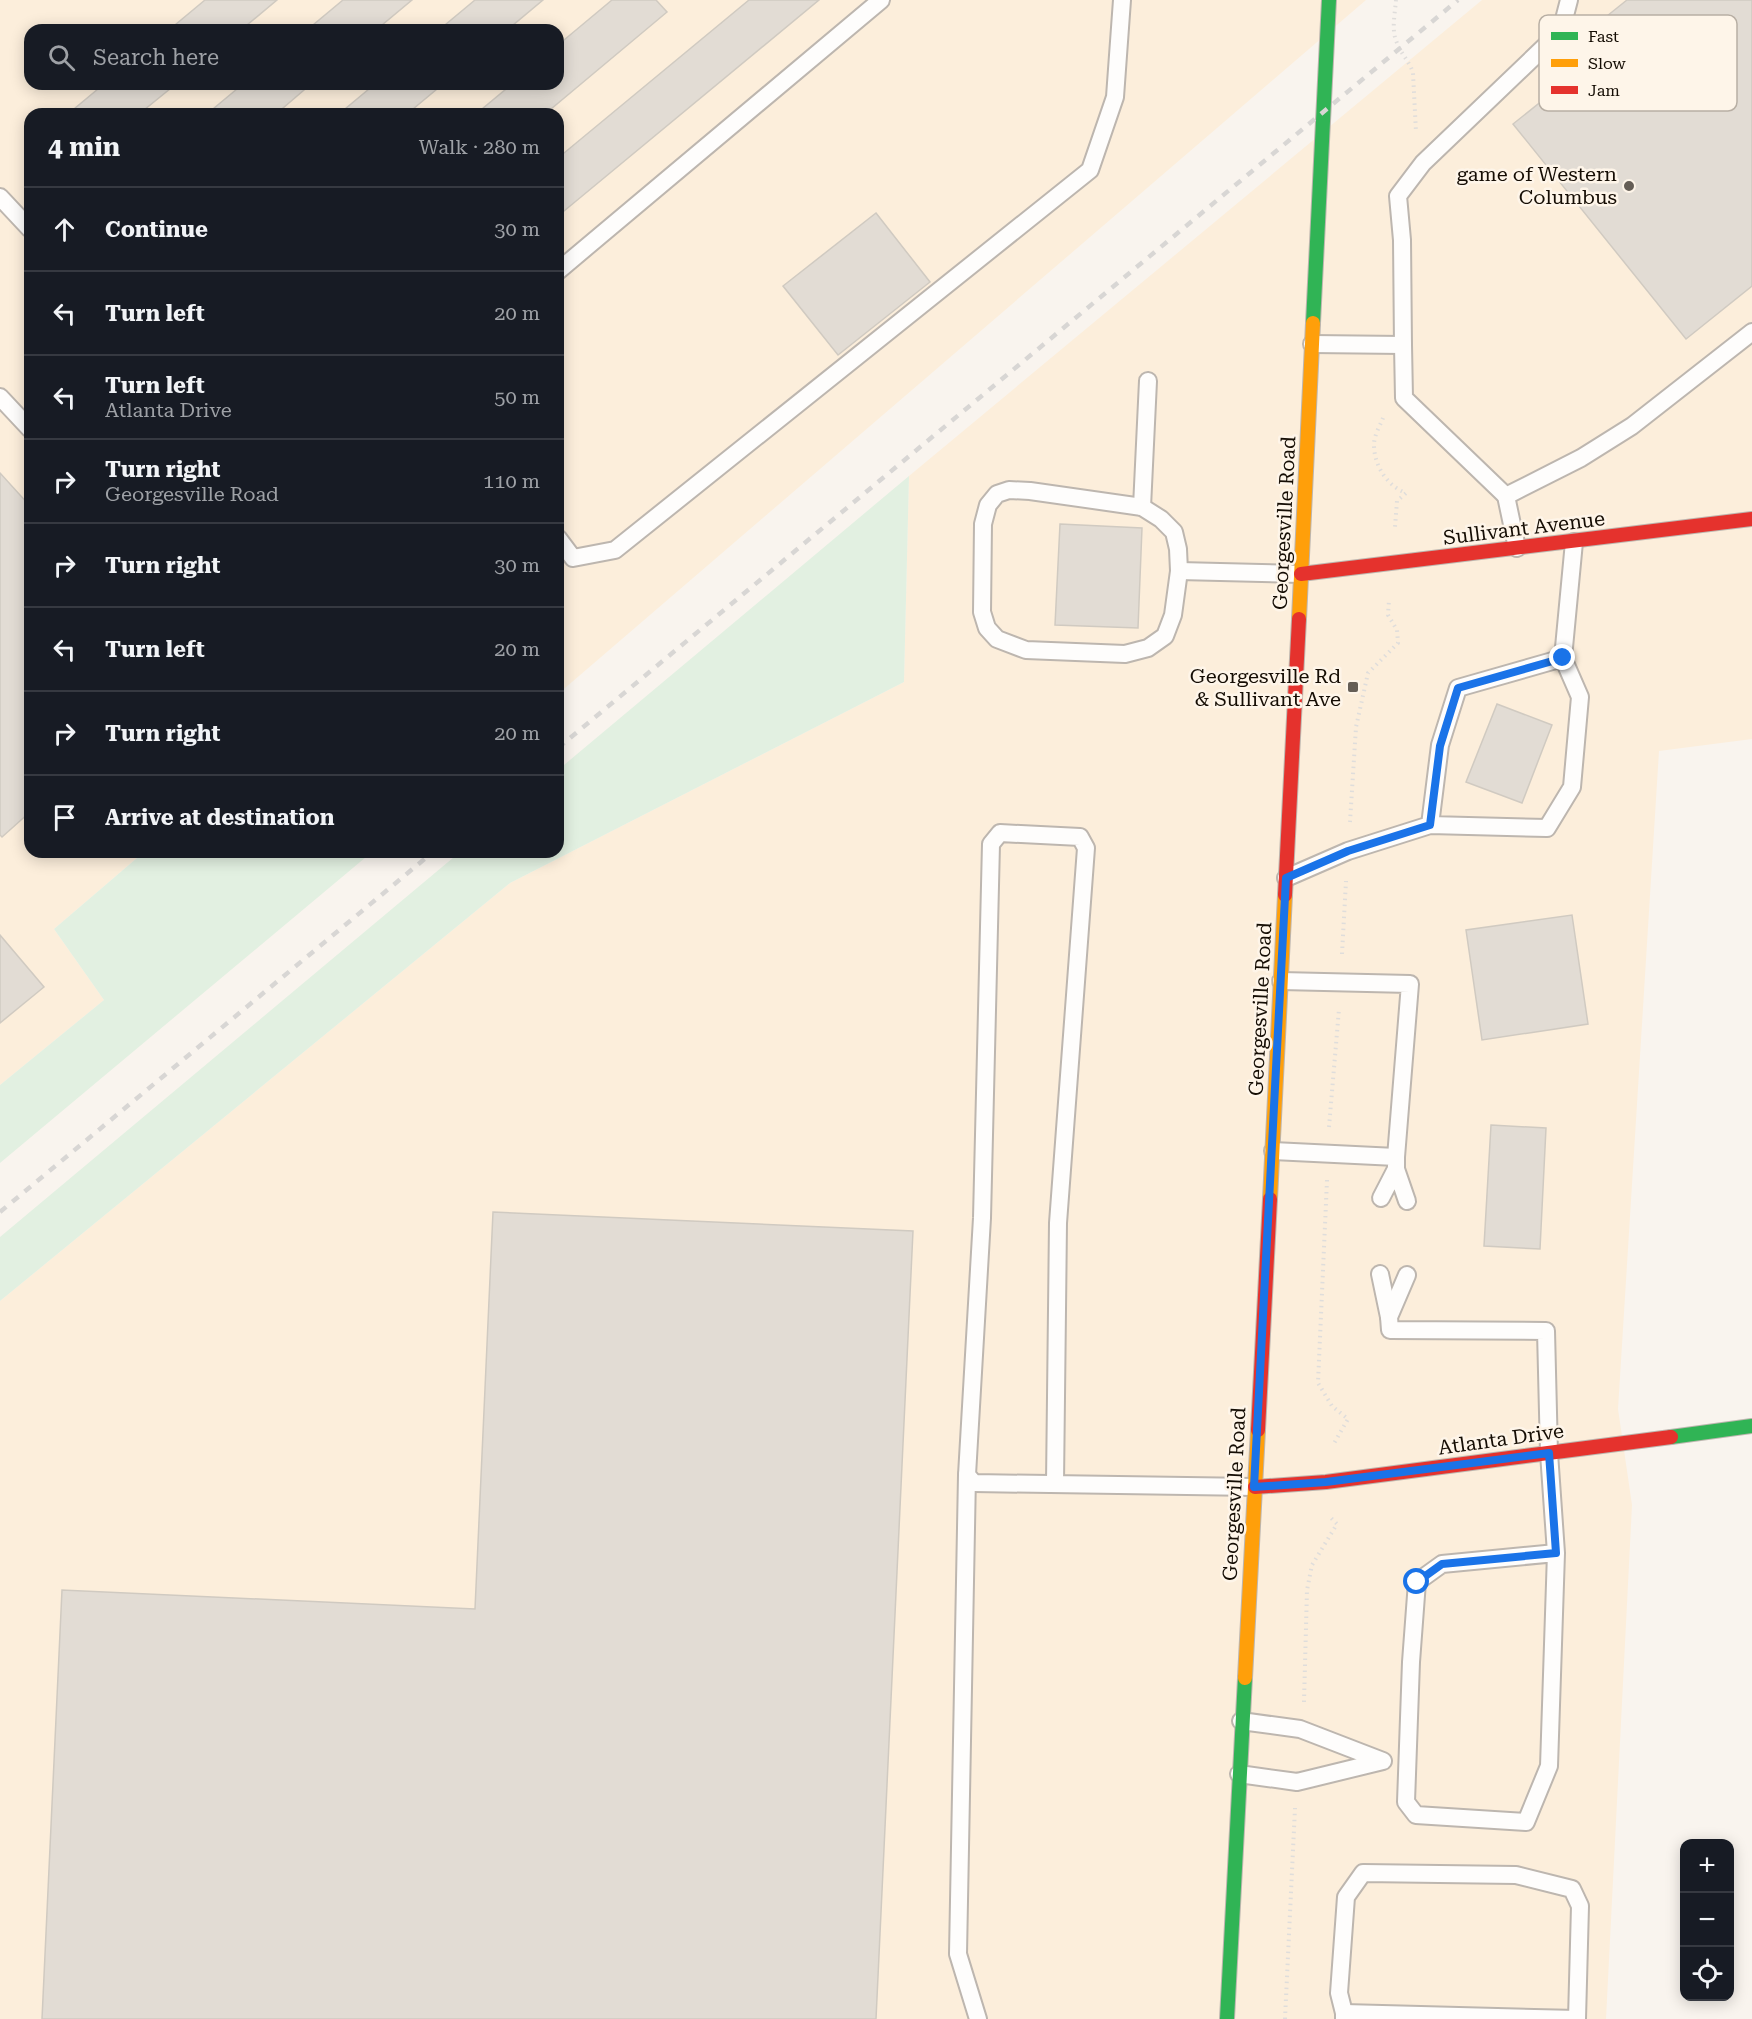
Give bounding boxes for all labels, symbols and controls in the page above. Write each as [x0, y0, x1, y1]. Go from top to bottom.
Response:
legend [1539, 15, 1737, 111]
search box [24, 24, 564, 90]
text: Fast [1588, 27, 1619, 46]
icon: search [45, 41, 78, 74]
text: Search here [93, 45, 219, 70]
text: Slow [1588, 54, 1626, 73]
text: Jam [1588, 81, 1620, 100]
text: 4 min [48, 132, 120, 162]
text: Walk · 280 m [419, 135, 540, 159]
place label: game of Western Columbus [1457, 162, 1617, 209]
marker: game of Western Columbus [1622, 179, 1636, 193]
icon: ahead [48, 213, 81, 246]
text: Continue [105, 217, 208, 242]
text: 30 m [494, 217, 540, 241]
icon: left [48, 297, 81, 330]
text: Turn left [105, 301, 205, 326]
text: 20 m [494, 301, 540, 325]
text: Turn left [105, 373, 205, 398]
icon: left [48, 381, 81, 414]
text: 50 m [494, 385, 540, 409]
text: Atlanta Drive [105, 398, 232, 422]
street label: Georgesville Road [1267, 435, 1301, 610]
text: Turn right [105, 457, 220, 482]
icon: right [48, 465, 81, 498]
text: 110 m [483, 469, 540, 493]
text: Georgesville Road [105, 482, 279, 506]
street label: Sullivant Avenue [1442, 506, 1606, 550]
icon: right [48, 549, 81, 582]
text: Turn right [105, 553, 220, 578]
text: 30 m [494, 553, 540, 577]
icon: left [48, 633, 81, 666]
text: Turn left [105, 637, 205, 662]
text: 20 m [494, 637, 540, 661]
route end [1549, 644, 1575, 670]
place label: Georgesville Rd & Sullivant Ave [1190, 664, 1341, 711]
marker: Georgesville Rd & Sullivant Ave [1346, 680, 1360, 694]
icon: right [48, 717, 81, 750]
text: Turn right [105, 721, 220, 746]
text: 20 m [494, 721, 540, 745]
icon: arrive [48, 801, 81, 834]
text: Arrive at destination [105, 805, 334, 830]
street label: Georgesville Road [1243, 921, 1277, 1096]
street label: Georgesville Road [1217, 1406, 1251, 1581]
street label: Atlanta Drive [1437, 1418, 1565, 1460]
route start [1403, 1568, 1429, 1594]
map controls [1680, 1839, 1734, 2001]
button: + [1680, 1839, 1734, 1893]
button: − [1680, 1893, 1734, 1947]
button: locate [1680, 1947, 1734, 2001]

